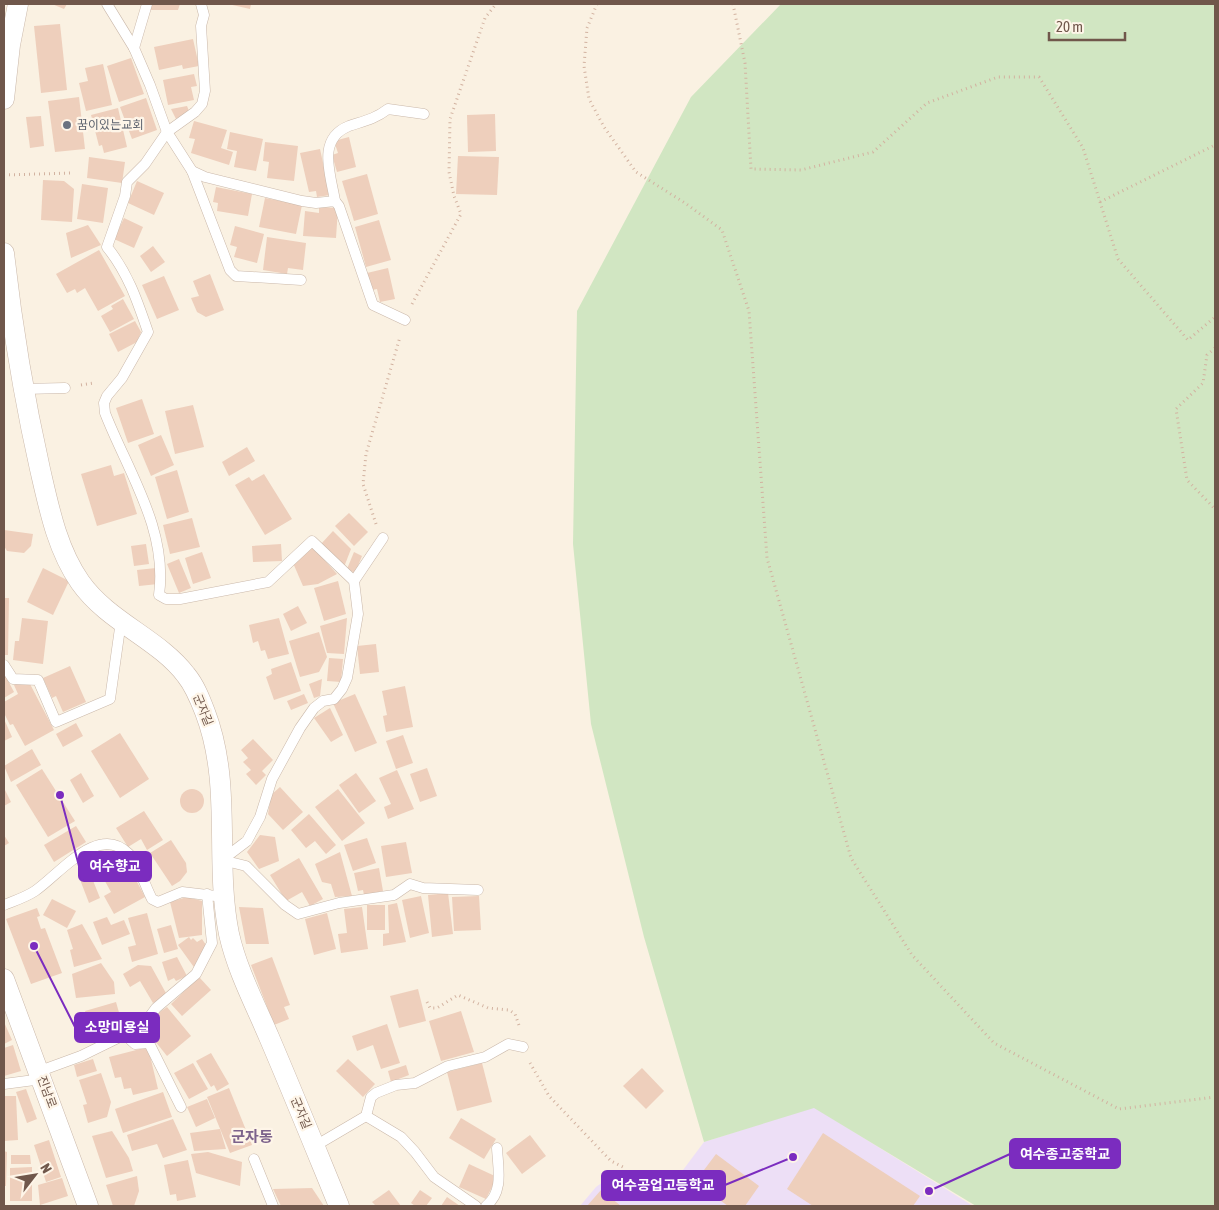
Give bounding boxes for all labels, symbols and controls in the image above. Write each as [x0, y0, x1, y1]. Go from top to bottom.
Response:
scale bar [1049, 10, 1125, 42]
text: 20 m [1056, 18, 1083, 35]
place label: 꿈이있는교회 [77, 118, 143, 132]
marker: 꿈이있는교회 [61, 119, 73, 131]
street label: 군자길 [190, 692, 216, 728]
callout: 여수향교 [79, 852, 151, 881]
text: 여수향교 [89, 858, 141, 874]
callout: 소망미용실 [75, 1013, 159, 1042]
text: 소망미용실 [85, 1019, 149, 1035]
street label: 진남로 [35, 1074, 59, 1110]
street label: 군자길 [288, 1095, 314, 1131]
district label: 군자동 [231, 1128, 273, 1145]
callout: 여수종고중학교 [1010, 1139, 1120, 1168]
text: 여수종고중학교 [1020, 1146, 1110, 1162]
north arrow [10, 1150, 60, 1200]
text: N [37, 1161, 55, 1176]
callout: 여수공업고등학교 [602, 1171, 725, 1200]
text: 여수공업고등학교 [611, 1177, 715, 1193]

